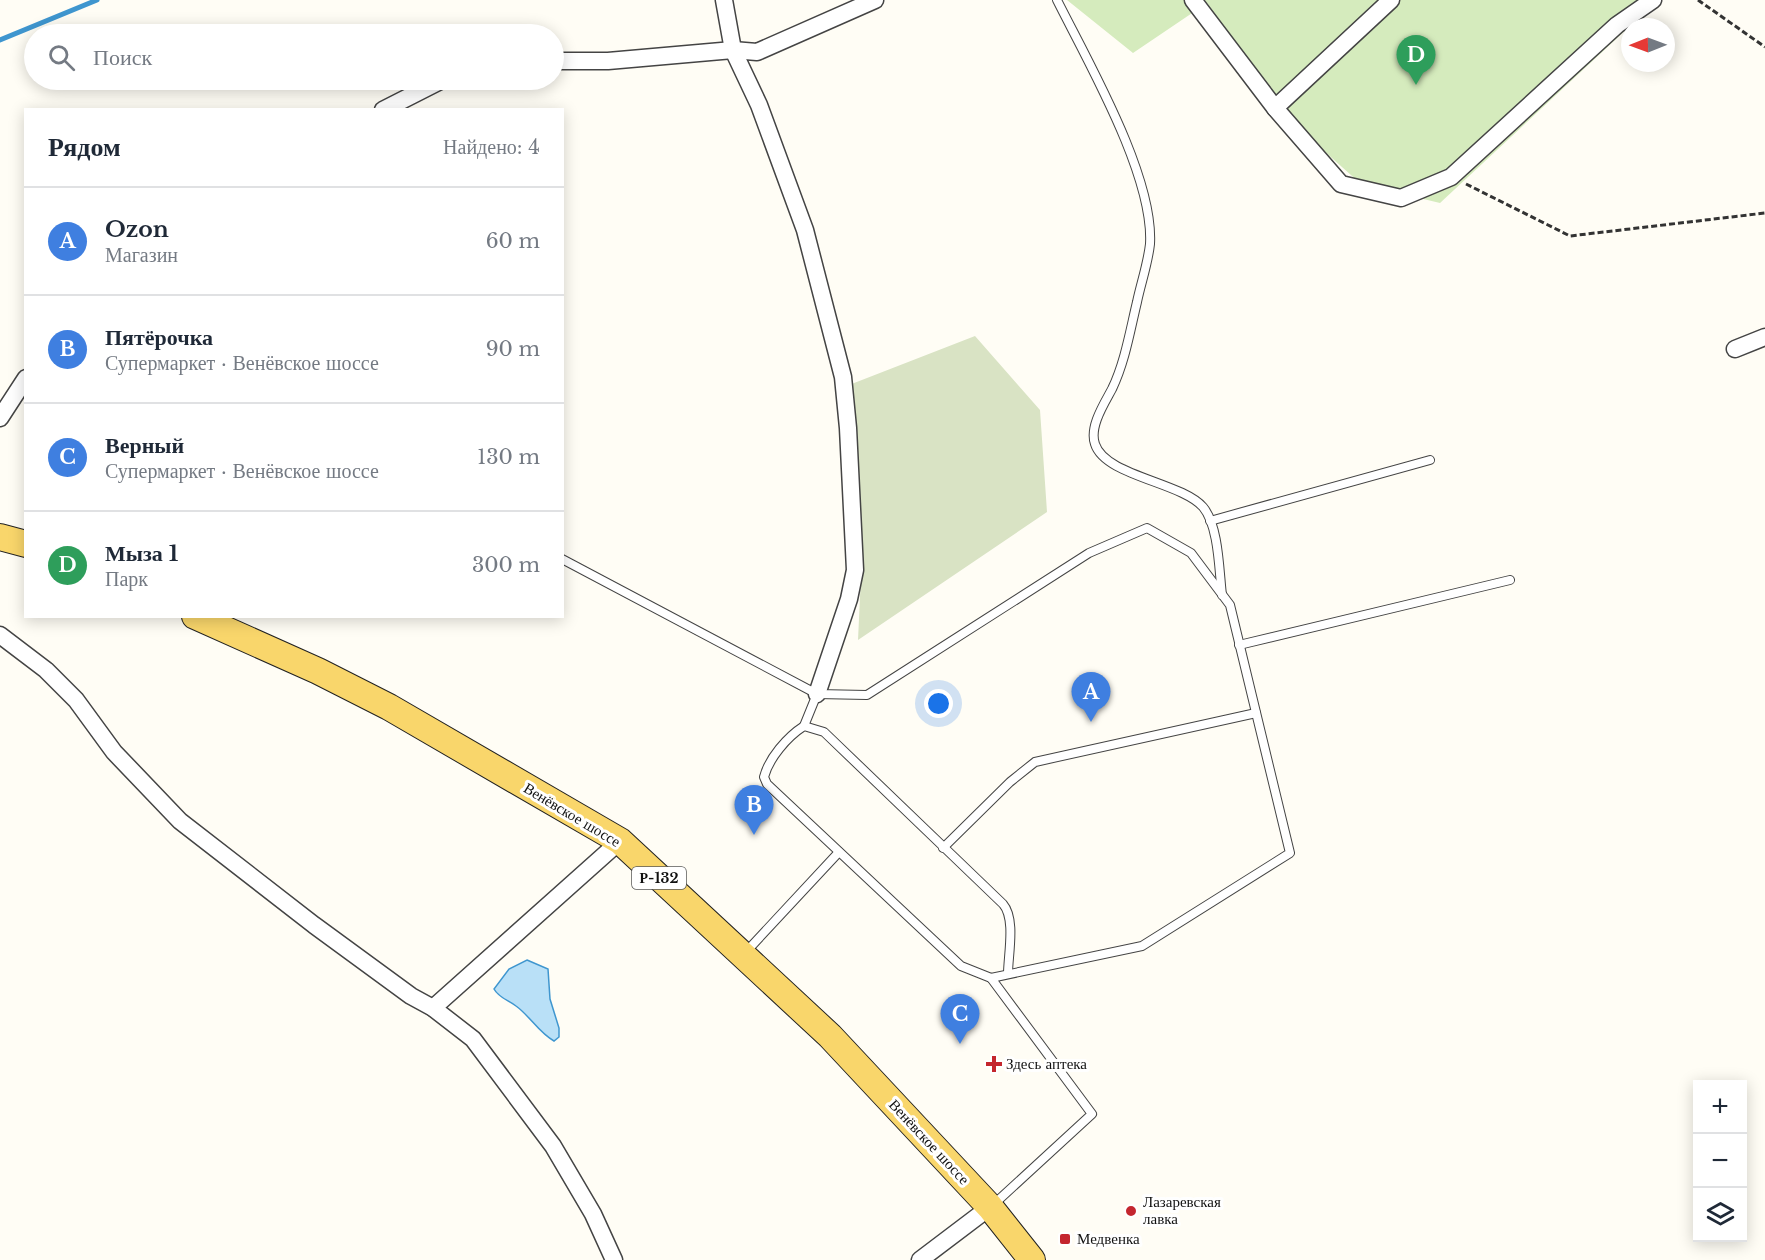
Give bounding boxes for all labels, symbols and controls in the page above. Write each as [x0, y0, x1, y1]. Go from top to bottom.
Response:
north arrow [1621, 18, 1675, 72]
search box [24, 24, 564, 90]
pin: D [1396, 36, 1436, 85]
icon: search [45, 41, 78, 74]
text: Поиск [93, 44, 152, 71]
text: Рядом [48, 131, 121, 163]
text: Найдено: 4 [443, 135, 540, 159]
text: Ozon [105, 216, 169, 243]
text: A [59, 229, 76, 253]
text: 60 m [486, 229, 540, 253]
text: Магазин [105, 243, 178, 267]
text: Пятёрочка [105, 324, 213, 351]
text: B [60, 337, 75, 361]
text: 90 m [486, 337, 540, 361]
text: Супермаркет · Венёвское шоссе [105, 351, 379, 375]
text: Верный [105, 432, 184, 459]
text: C [59, 445, 76, 469]
text: 130 m [477, 445, 540, 469]
text: Супермаркет · Венёвское шоссе [105, 459, 379, 483]
text: Мыза 1 [105, 540, 178, 567]
text: D [58, 553, 77, 577]
text: 300 m [472, 553, 540, 577]
text: Парк [105, 567, 148, 591]
pin: A [1072, 672, 1110, 722]
your location [924, 689, 953, 718]
street label: Венёвское шоссе [520, 778, 624, 851]
pin: B [734, 786, 774, 835]
road number: Р-132 [632, 867, 686, 889]
pin: C [940, 994, 980, 1044]
place label: Здесь аптека [1006, 1054, 1087, 1073]
marker: Здесь аптека [987, 1057, 1001, 1071]
map controls [1693, 1080, 1747, 1242]
button: + [1693, 1080, 1747, 1134]
street label: Венёвское шоссе [885, 1095, 974, 1189]
button: − [1693, 1134, 1747, 1188]
button: layers [1693, 1188, 1747, 1242]
place label: Лазаревская лавка [1143, 1192, 1221, 1228]
marker: Лазаревская лавка [1124, 1204, 1138, 1218]
place label: Медвенка [1077, 1229, 1140, 1248]
marker: Медвенка [1058, 1232, 1072, 1246]

